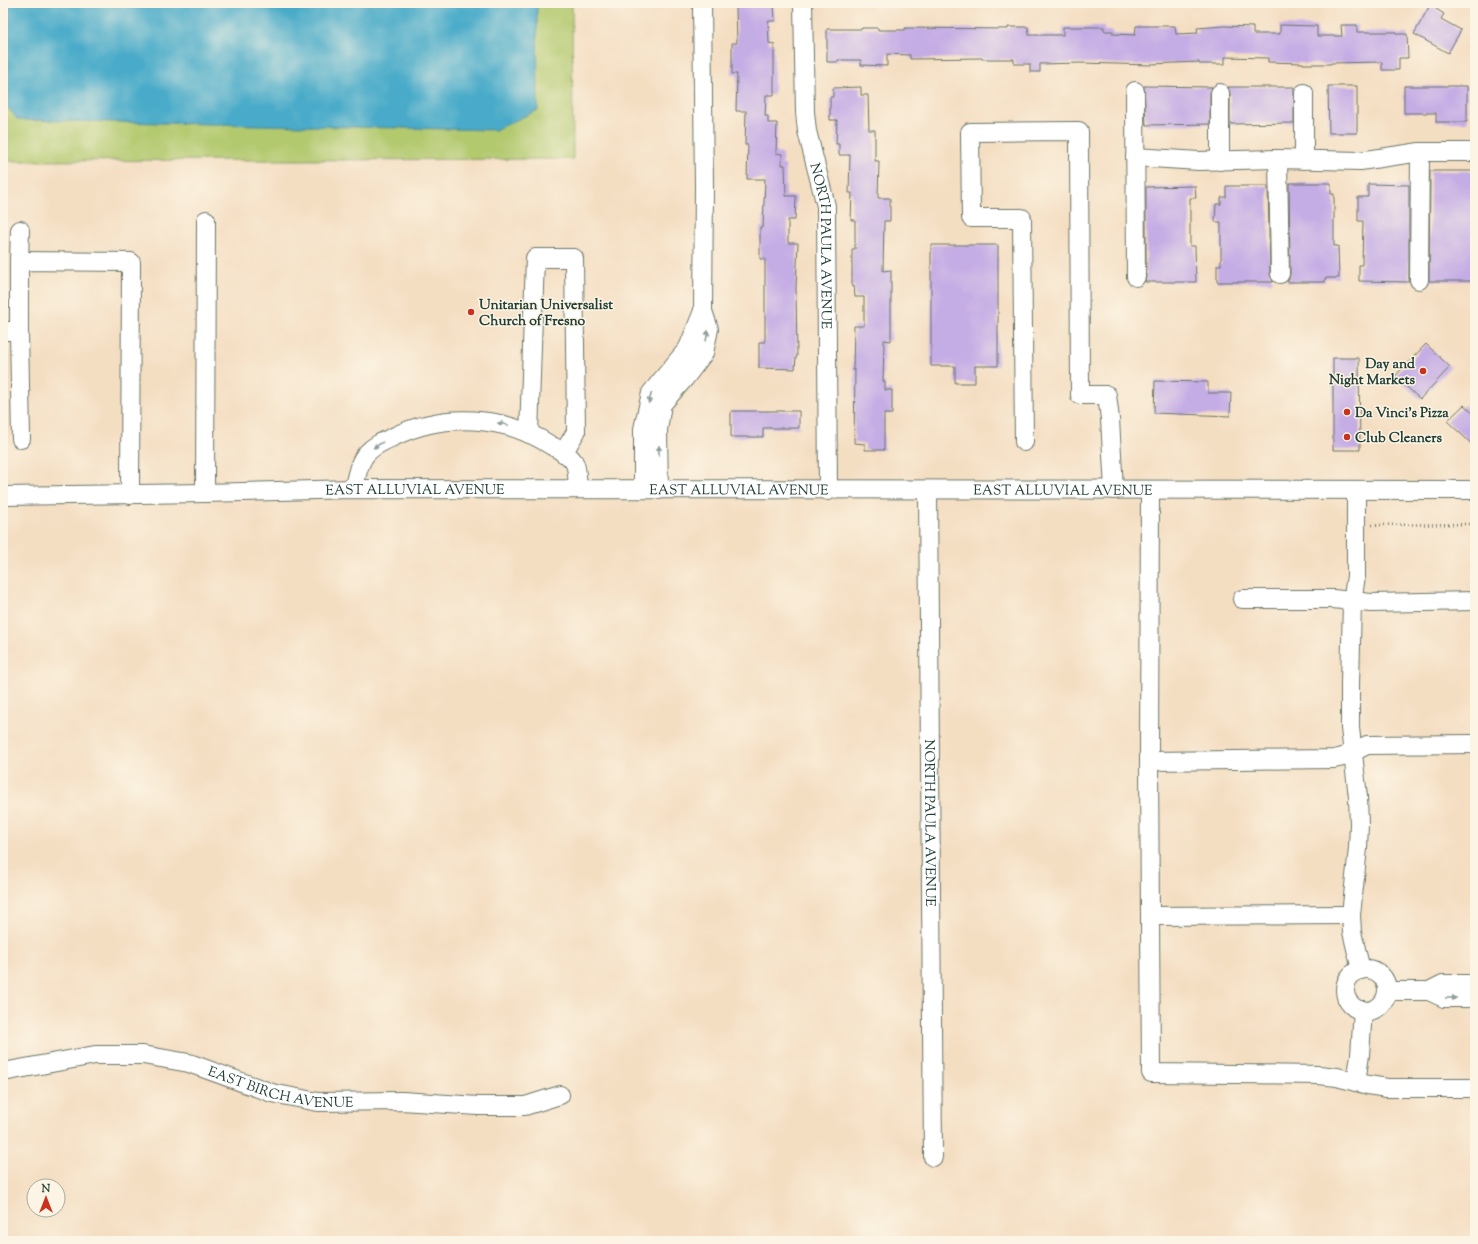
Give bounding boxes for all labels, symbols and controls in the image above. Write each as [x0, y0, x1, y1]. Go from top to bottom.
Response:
street label: NORTH PAULA AVENUE [803, 161, 835, 330]
place label: Unitarian Universalist Church of Fresno [479, 296, 613, 332]
marker: Unitarian Universalist Church of Fresno [466, 307, 476, 317]
one-way arrow [705, 330, 711, 342]
place label: Day and Night Markets [1329, 355, 1415, 391]
marker: Day and Night Markets [1418, 366, 1428, 376]
one-way arrow [647, 392, 653, 404]
place label: Da Vinci's Pizza [1355, 404, 1449, 424]
marker: Da Vinci's Pizza [1342, 407, 1352, 417]
one-way arrow [497, 421, 509, 427]
place label: Club Cleaners [1355, 429, 1443, 449]
marker: Club Cleaners [1342, 432, 1352, 442]
one-way arrow [372, 441, 384, 448]
one-way arrow [656, 444, 662, 457]
street label: EAST ALLUVIAL AVENUE [325, 481, 505, 502]
street label: EAST ALLUVIAL AVENUE [649, 481, 829, 501]
street label: EAST ALLUVIAL AVENUE [973, 482, 1153, 502]
street label: NORTH PAULA AVENUE [918, 739, 939, 907]
one-way arrow [1445, 995, 1458, 1001]
street label: EAST BIRCH AVENUE [205, 1063, 354, 1114]
north arrow [26, 1178, 66, 1218]
text: N [41, 1181, 51, 1197]

